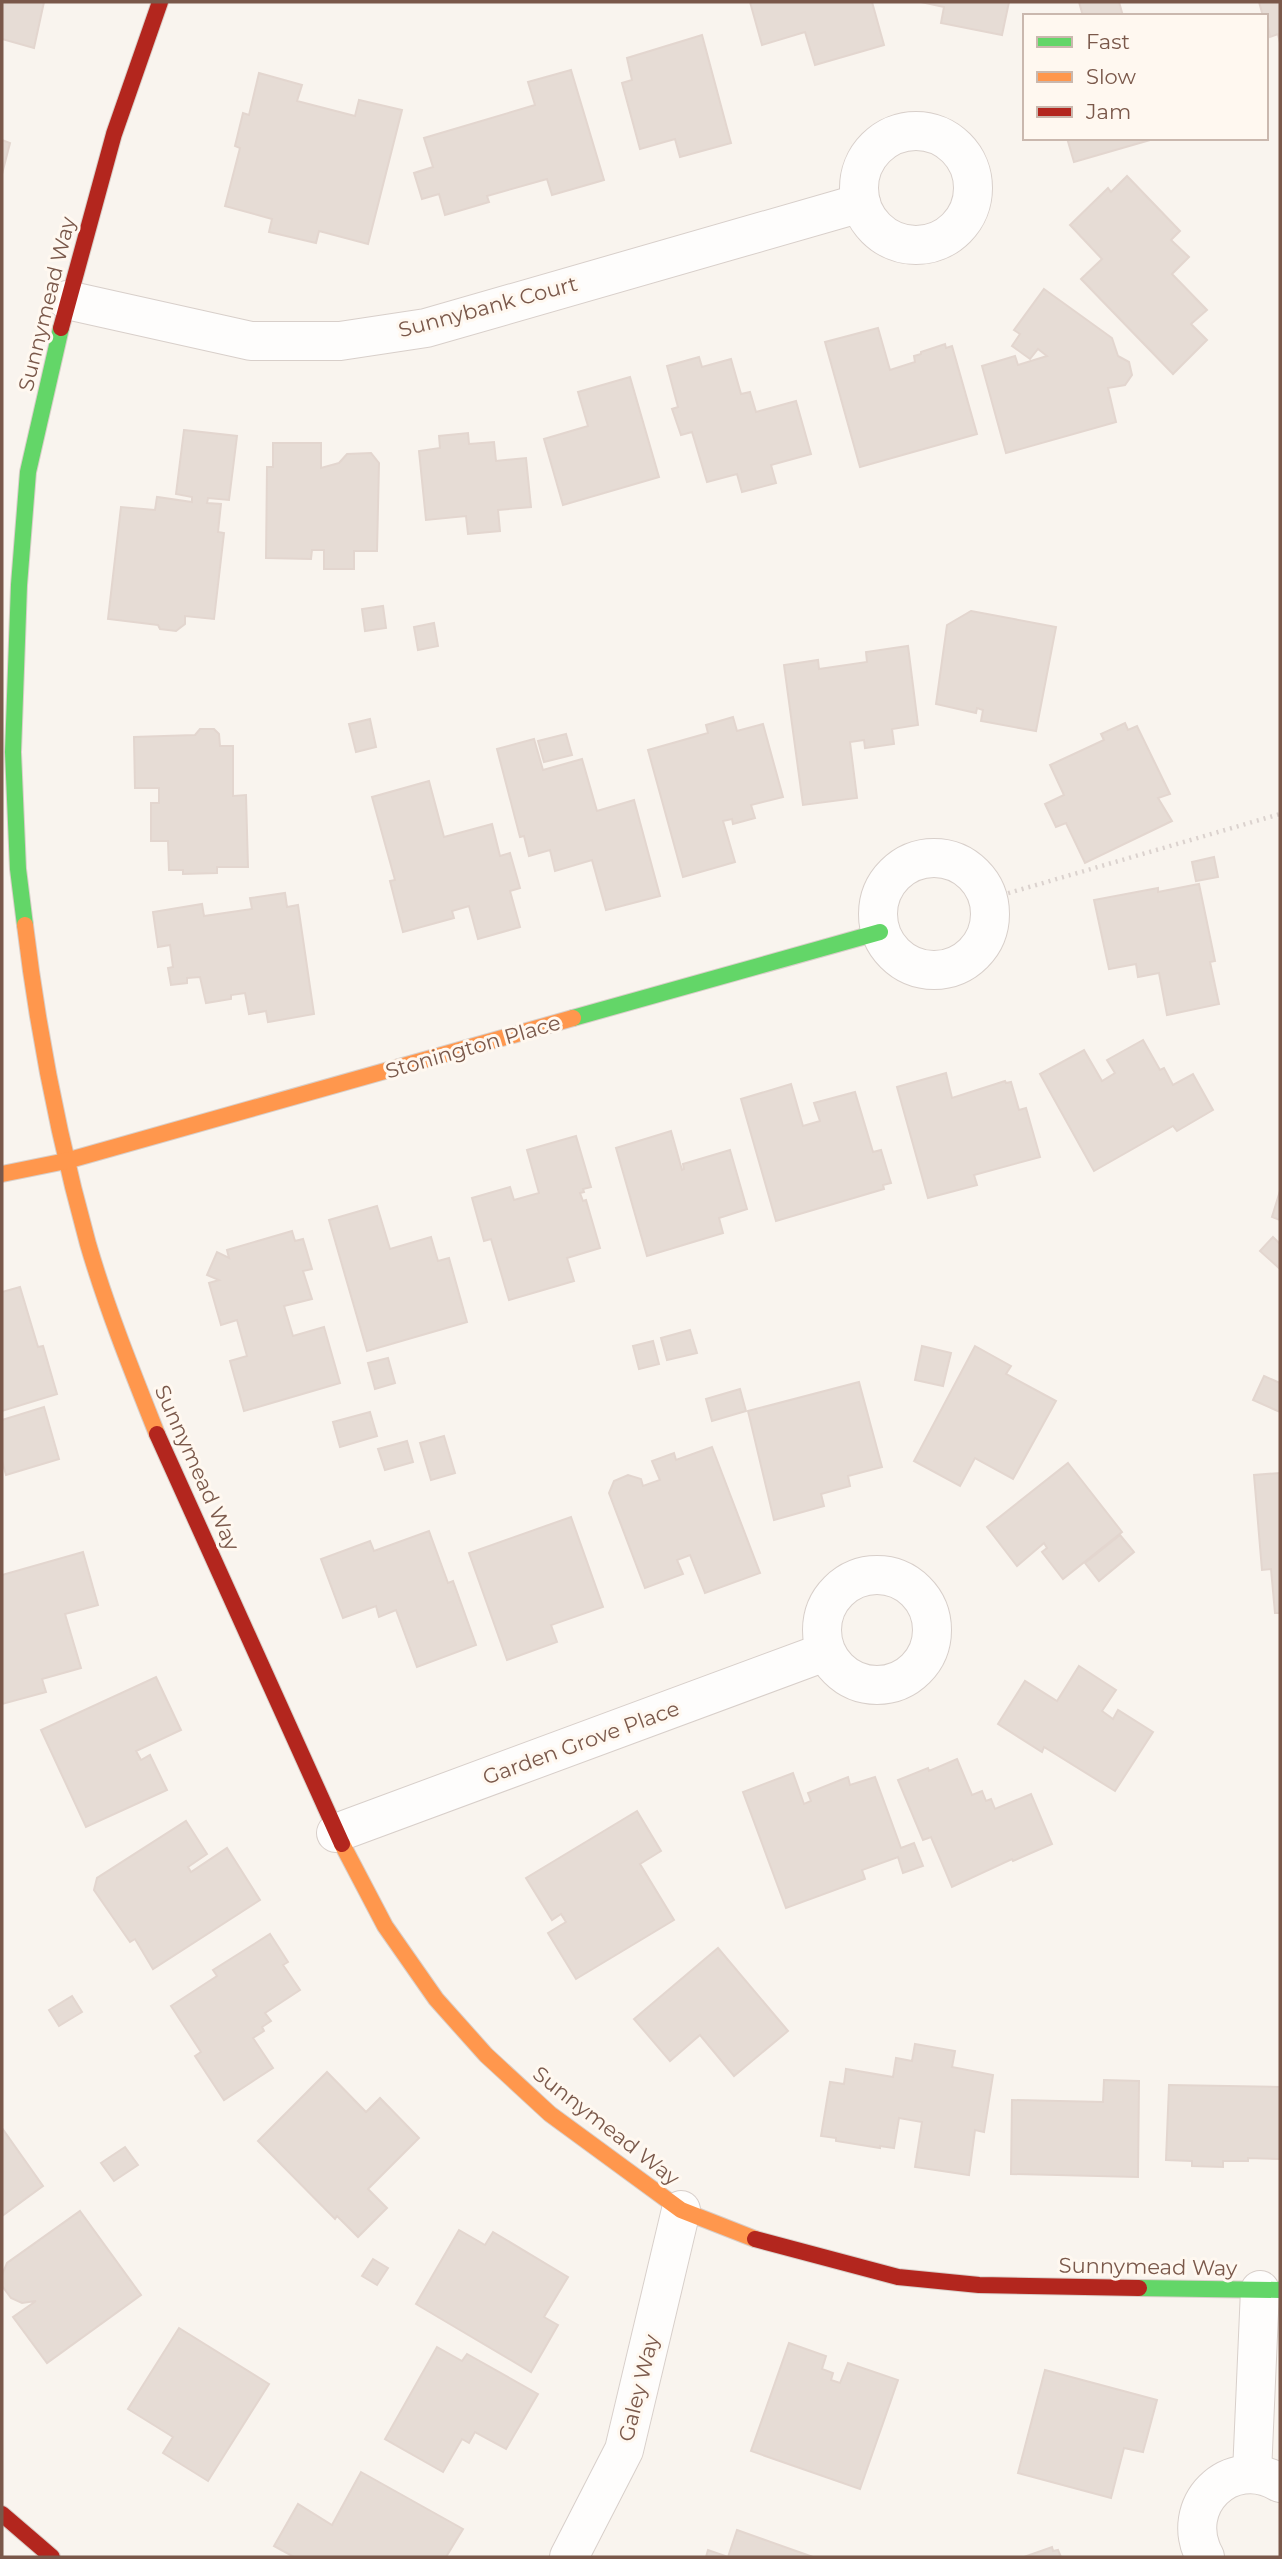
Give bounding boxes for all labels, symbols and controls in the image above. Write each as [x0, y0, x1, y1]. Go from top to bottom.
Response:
legend [1023, 14, 1268, 140]
text: Fast [1086, 29, 1130, 54]
text: Slow [1086, 64, 1136, 89]
text: Jam [1085, 99, 1131, 124]
street label: Sunnymead Way [13, 214, 80, 394]
street label: Sunnybank Court [396, 271, 580, 342]
street label: Stonington Place [382, 1010, 563, 1083]
street label: Sunnymead Way [150, 1381, 245, 1555]
street label: Garden Grove Place [479, 1695, 683, 1790]
street label: Sunnymead Way [528, 2061, 685, 2191]
street label: Sunnymead Way [1058, 2252, 1238, 2281]
street label: Galey Way [613, 2331, 664, 2444]

